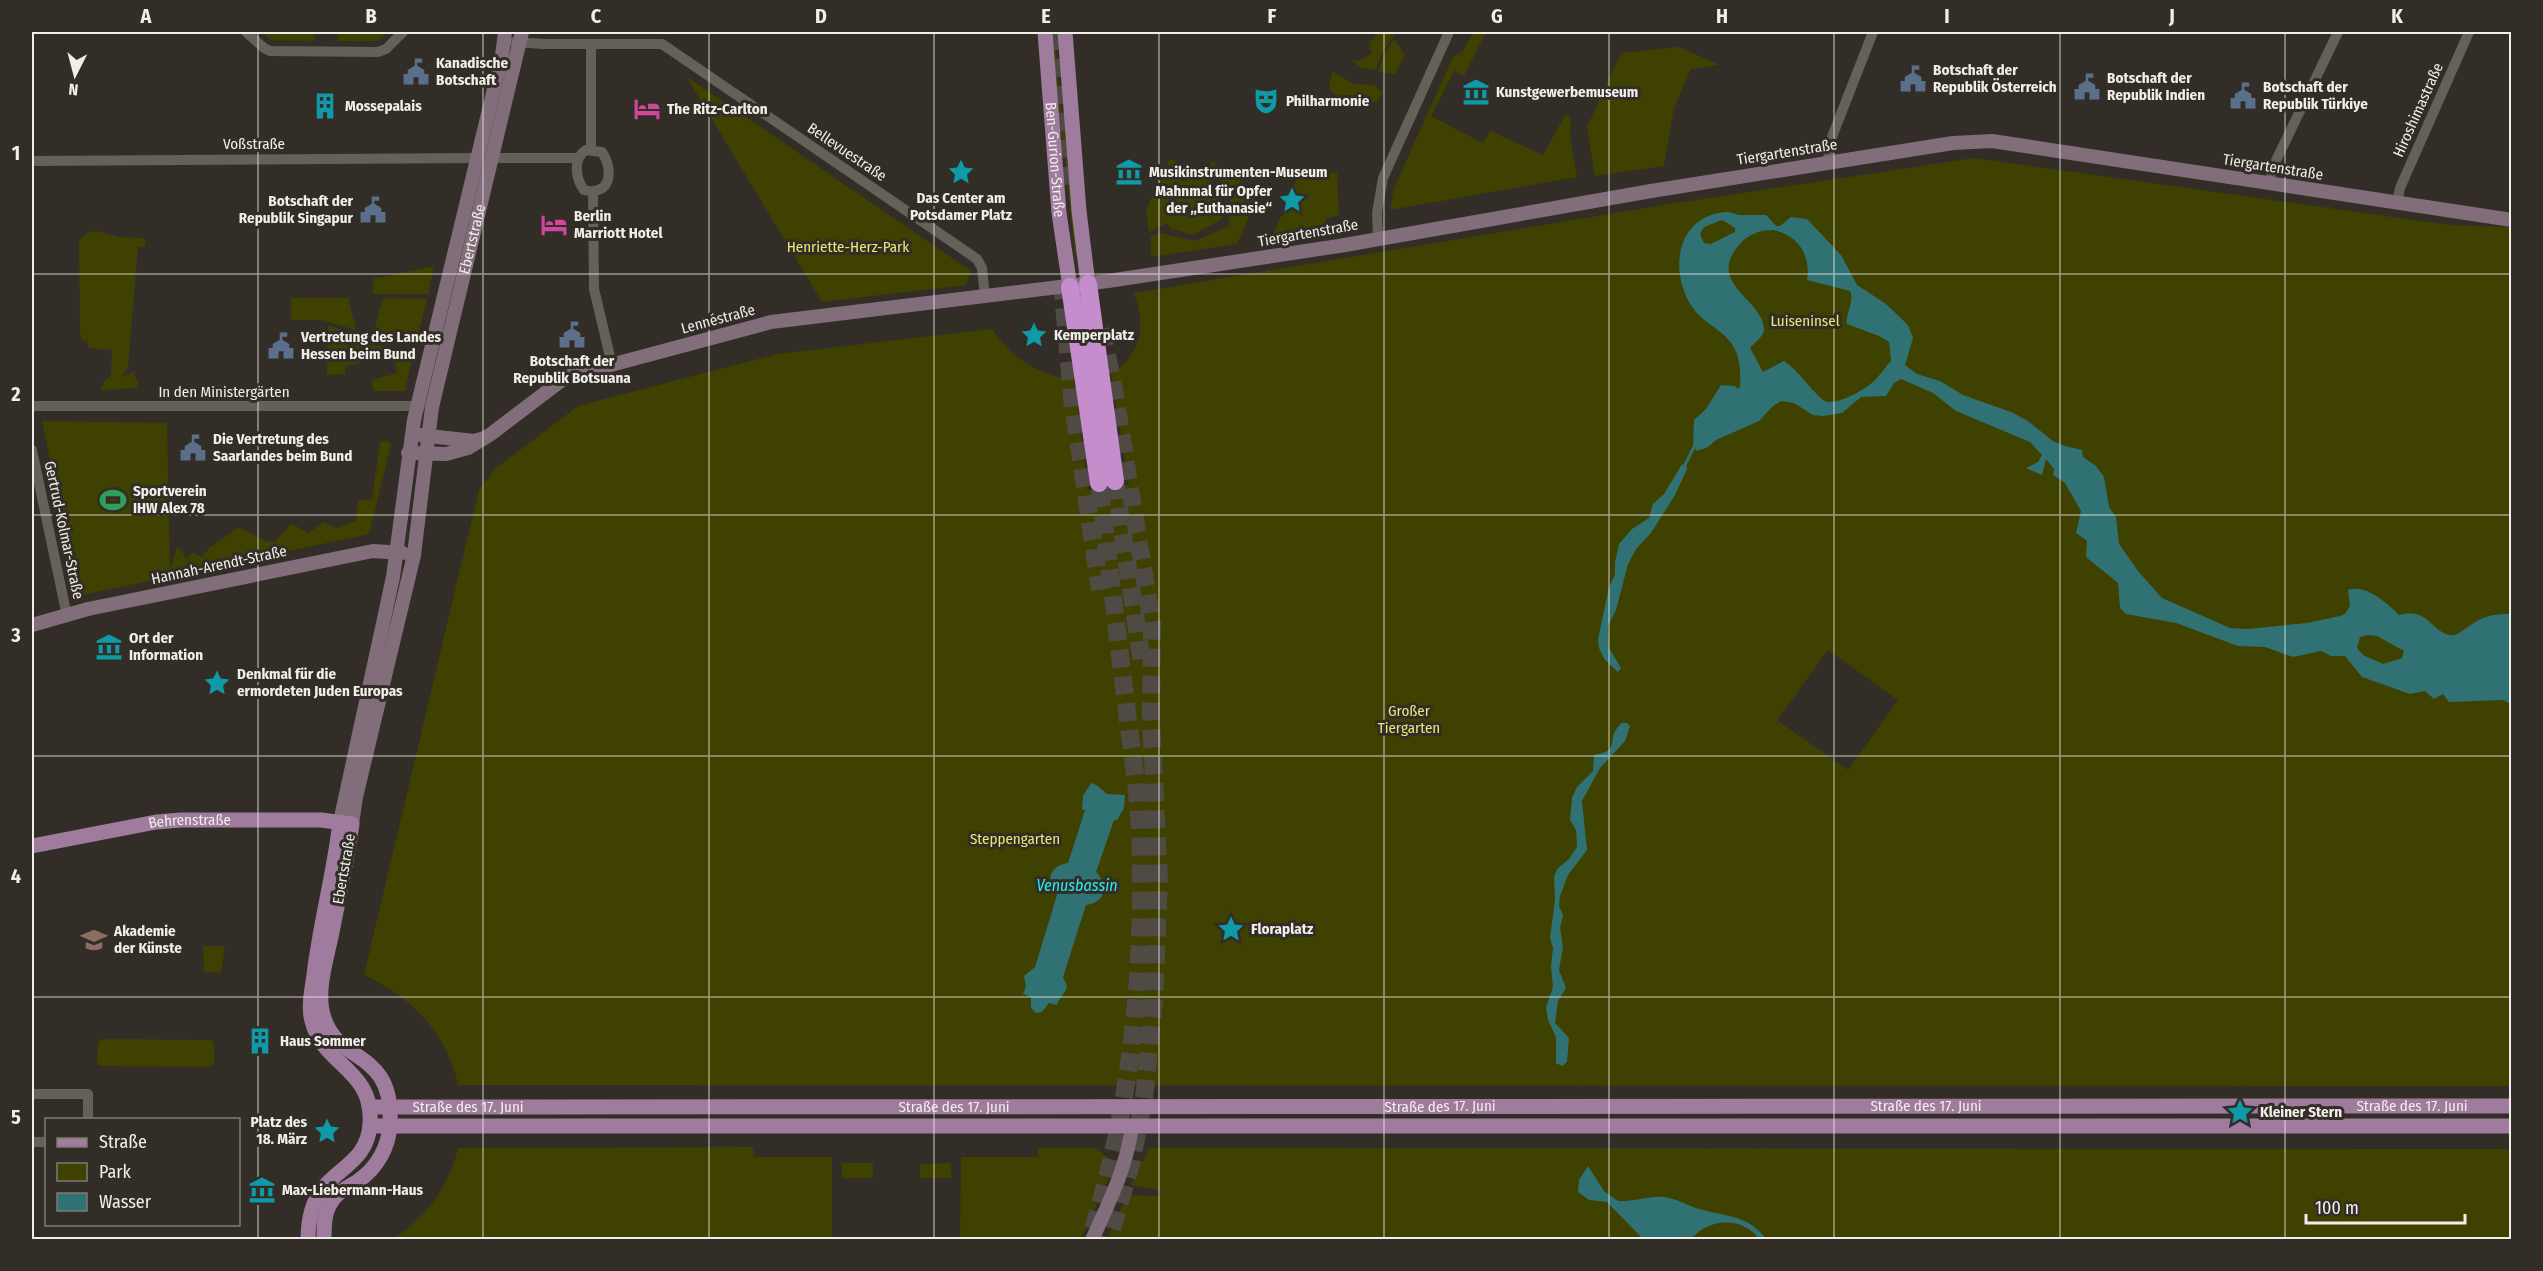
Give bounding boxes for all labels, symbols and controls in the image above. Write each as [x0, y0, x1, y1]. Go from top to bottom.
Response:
text: A [140, 4, 153, 28]
text: B [365, 4, 377, 28]
text: C [591, 4, 602, 28]
text: D [815, 4, 827, 28]
text: E [1041, 4, 1051, 28]
text: F [1268, 4, 1277, 28]
text: G [1491, 4, 1503, 28]
text: H [1716, 4, 1728, 28]
text: I [1944, 4, 1950, 28]
text: J [2168, 4, 2175, 28]
text: K [2391, 4, 2403, 28]
north arrow [45, 45, 105, 105]
place label: Kanadische Botschaft [436, 54, 508, 89]
public building icon: Kanadische Botschaft [401, 57, 431, 87]
street label: Hiroshimastraße [2389, 60, 2447, 160]
place label: Botschaft der Republik Österreich [1933, 61, 2057, 96]
public building icon: Botschaft der Republik Österreich [1898, 64, 1928, 94]
place label: Botschaft der Republik Indien [2107, 69, 2205, 104]
public building icon: Botschaft der Republik Indien [2072, 72, 2102, 102]
museum icon: Kunstgewerbemuseum [1461, 77, 1491, 107]
place label: Botschaft der Republik Türkiye [2263, 78, 2368, 113]
text: N [68, 79, 79, 99]
public building icon: Botschaft der Republik Türkiye [2228, 81, 2258, 111]
place label: Kunstgewerbemuseum [1496, 83, 1638, 101]
theatre icon: Philharmonie [1251, 86, 1281, 116]
building icon: Mossepalais [310, 91, 340, 121]
place label: Philharmonie [1286, 92, 1370, 110]
hotel icon: The Ritz-Carlton [632, 94, 662, 124]
place label: Mossepalais [345, 97, 422, 115]
place label: The Ritz-Carlton [667, 100, 768, 118]
street label: Ben-Gurion-Straße [1041, 101, 1069, 218]
street label: Bellevuestraße [804, 119, 890, 185]
street label: Voßstraße [223, 135, 285, 153]
street label: Tiergartenstraße [1736, 135, 1838, 169]
text: 1 [12, 141, 20, 165]
street label: Tiergartenstraße [2222, 150, 2324, 184]
place icon: Das Center am Potsdamer Platz [946, 157, 976, 187]
museum icon: Musikinstrumenten-Museum [1114, 157, 1144, 187]
place label: Musikinstrumenten-Museum [1149, 163, 1328, 181]
place label: Mahnmal für Opfer der „Euthanasie“ [1155, 182, 1273, 217]
place icon: Mahnmal für Opfer der „Euthanasie“ [1277, 185, 1307, 215]
place label: Das Center am Potsdamer Platz [910, 189, 1013, 224]
place label: Botschaft der Republik Singapur [239, 192, 354, 227]
public building icon: Botschaft der Republik Singapur [358, 195, 388, 225]
street label: Ebertstraße [455, 202, 489, 276]
place label: Berlin Marriott Hotel [574, 207, 663, 242]
hotel icon: Berlin Marriott Hotel [539, 210, 569, 240]
street label: Tiergartenstraße [1257, 215, 1359, 251]
park label: Henriette-Herz-Park [787, 238, 909, 256]
street label: Lennéstraße [679, 300, 757, 338]
park label: Luiseninsel [1770, 312, 1840, 330]
public building icon: Botschaft der Republik Botsuana [557, 320, 587, 350]
place icon: Kemperplatz [1019, 320, 1049, 350]
place label: Kemperplatz [1054, 326, 1135, 344]
place label: Vertretung des Landes Hessen beim Bund [300, 328, 442, 363]
public building icon: Vertretung des Landes Hessen beim Bund [266, 331, 296, 361]
place label: Botschaft der Republik Botsuana [513, 352, 631, 387]
text: 2 [10, 382, 21, 406]
street label: In den Ministergärten [158, 383, 290, 401]
place label: Die Vertretung des Saarlandes beim Bund [213, 430, 352, 465]
public building icon: Die Vertretung des Saarlandes beim Bund [178, 433, 208, 463]
street label: Gertrud-Kolmar-Straße [41, 459, 87, 601]
place label: Sportverein IHW Alex 78 [133, 482, 207, 517]
sports icon: Sportverein IHW Alex 78 [98, 485, 128, 515]
street label: Hannah-Arendt-Straße [150, 542, 288, 588]
text: 3 [10, 623, 21, 647]
place label: Ort der Information [129, 629, 203, 664]
museum icon: Ort der Information [94, 632, 124, 662]
place label: Denkmal für die ermordeten Juden Europas [237, 665, 403, 700]
place icon: Denkmal für die ermordeten Juden Europas [202, 668, 232, 698]
park label: Großer Tiergarten [1378, 702, 1440, 737]
street label: Behrenstraße [147, 811, 231, 832]
park label: Steppengarten [970, 830, 1060, 848]
street label: Ebertstraße [329, 832, 359, 906]
text: 4 [11, 864, 21, 888]
water label: Venusbassin [1036, 876, 1118, 895]
place icon: Floraplatz [1216, 914, 1246, 944]
place label: Floraplatz [1251, 920, 1314, 938]
place label: Akademie der Künste [113, 922, 182, 957]
school or university icon: Akademie der Künste [79, 925, 109, 955]
building icon: Haus Sommer [245, 1026, 275, 1056]
place label: Haus Sommer [280, 1032, 366, 1050]
street label: Straße des 17. Juni [1384, 1097, 1496, 1116]
street label: Straße des 17. Juni [1870, 1097, 1982, 1115]
place icon: Kleiner Stern [2225, 1097, 2255, 1127]
street label: Straße des 17. Juni [2356, 1097, 2468, 1115]
street label: Straße des 17. Juni [412, 1098, 524, 1116]
street label: Straße des 17. Juni [898, 1098, 1010, 1116]
place label: Kleiner Stern [2260, 1103, 2342, 1121]
text: 5 [11, 1105, 21, 1129]
place label: Platz des 18. März [250, 1113, 308, 1148]
place icon: Platz des 18. März [312, 1116, 342, 1146]
legend [45, 1118, 240, 1226]
text: Straße [99, 1131, 147, 1153]
text: Park [99, 1161, 132, 1183]
museum icon: Max-Liebermann-Haus [247, 1175, 277, 1205]
place label: Max-Liebermann-Haus [282, 1181, 424, 1199]
scale bar [2306, 1187, 2465, 1225]
text: Wasser [99, 1191, 152, 1213]
text: 100 m [2315, 1197, 2359, 1219]

